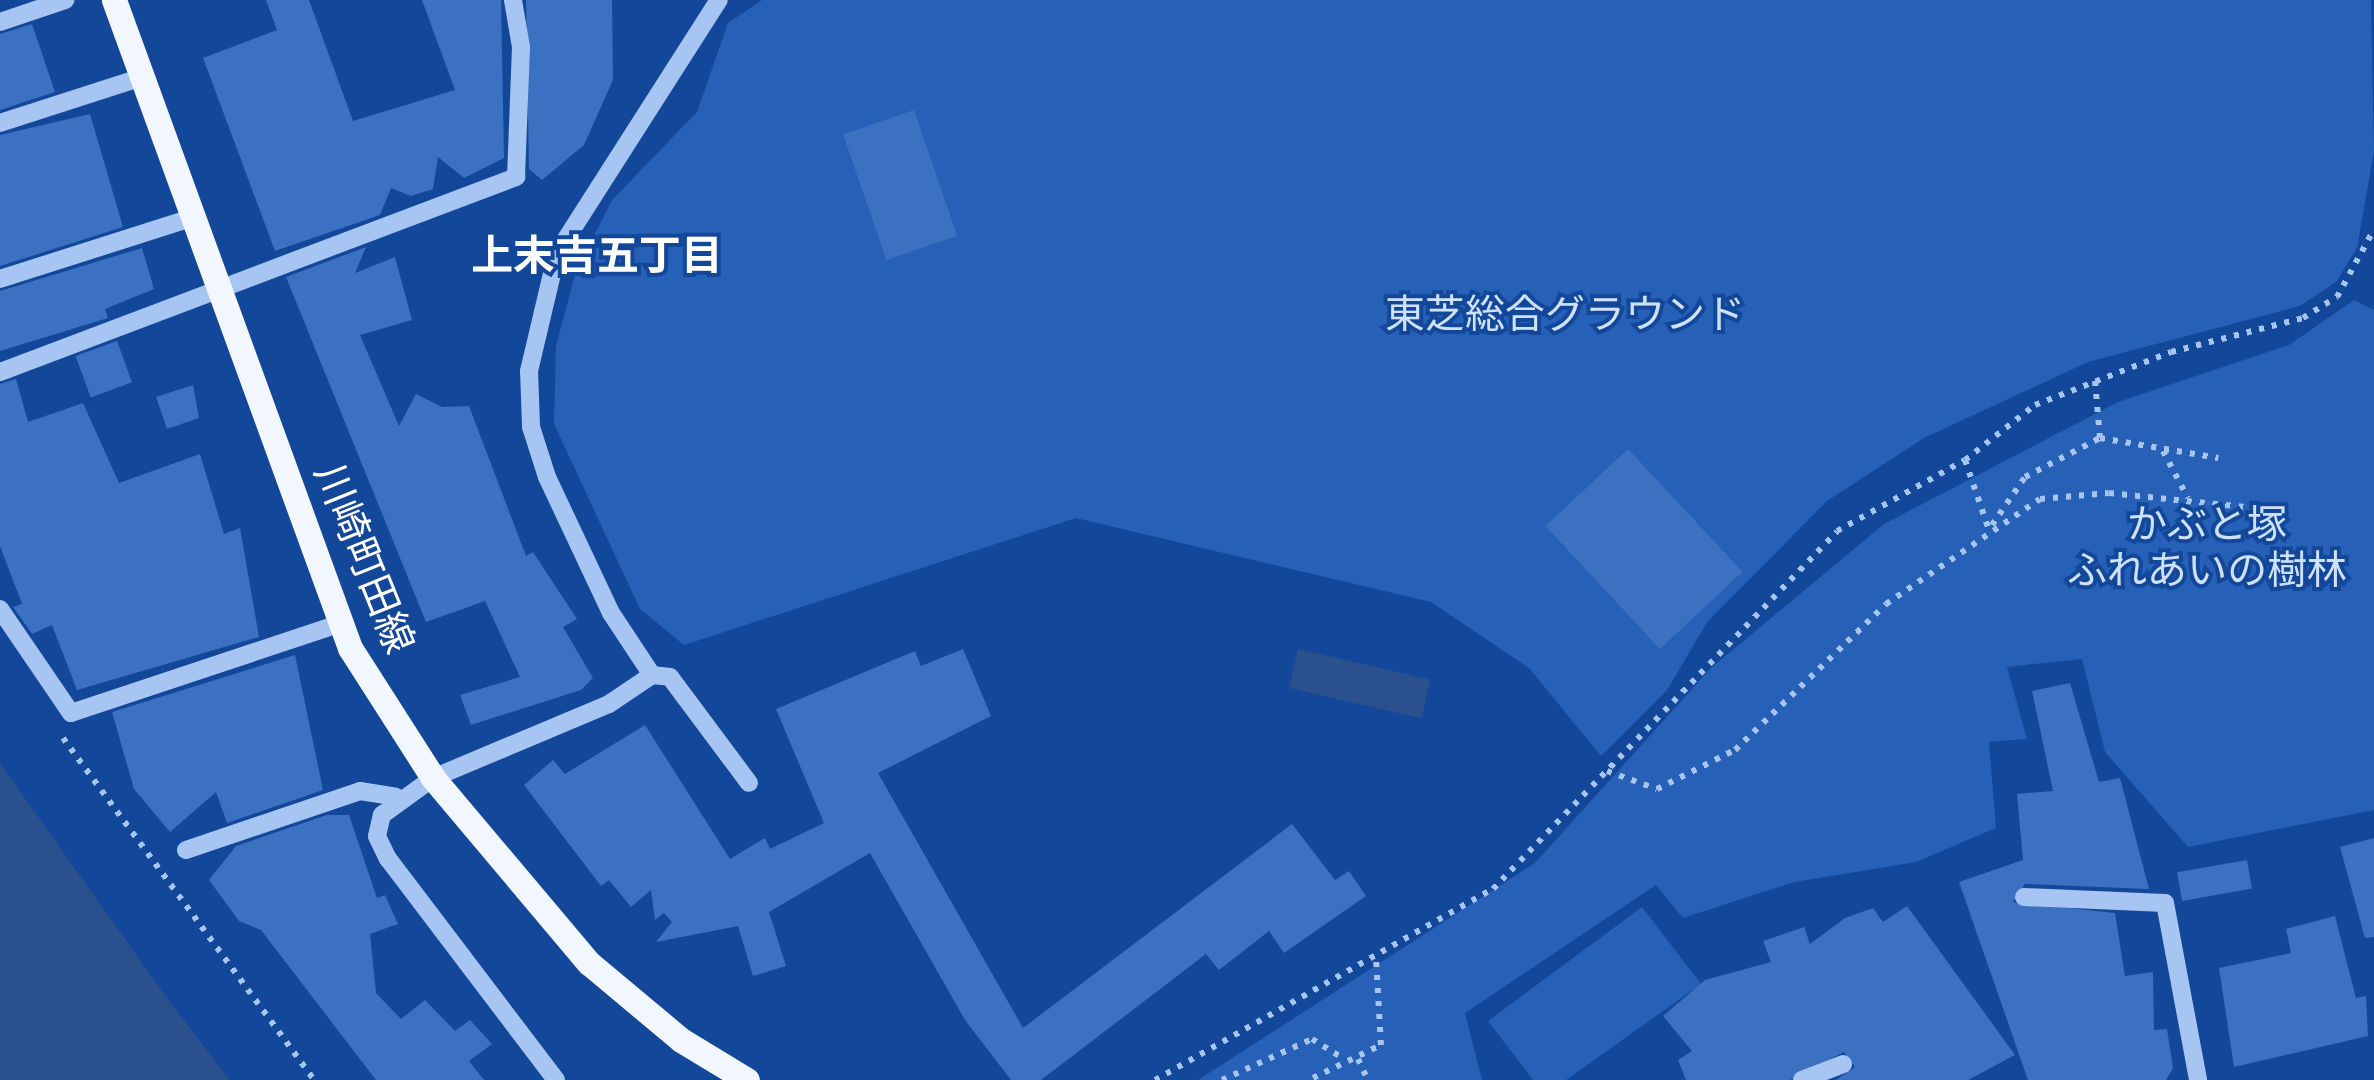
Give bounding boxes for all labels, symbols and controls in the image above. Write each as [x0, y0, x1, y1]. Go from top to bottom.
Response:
district label: 上末吉五丁目 [471, 232, 723, 282]
park label: 東芝総合グラウンド [1385, 292, 1745, 340]
street label: 川崎町田線 [303, 457, 423, 661]
park label: かぶと塚 ふれあいの樹林 [2067, 502, 2347, 596]

